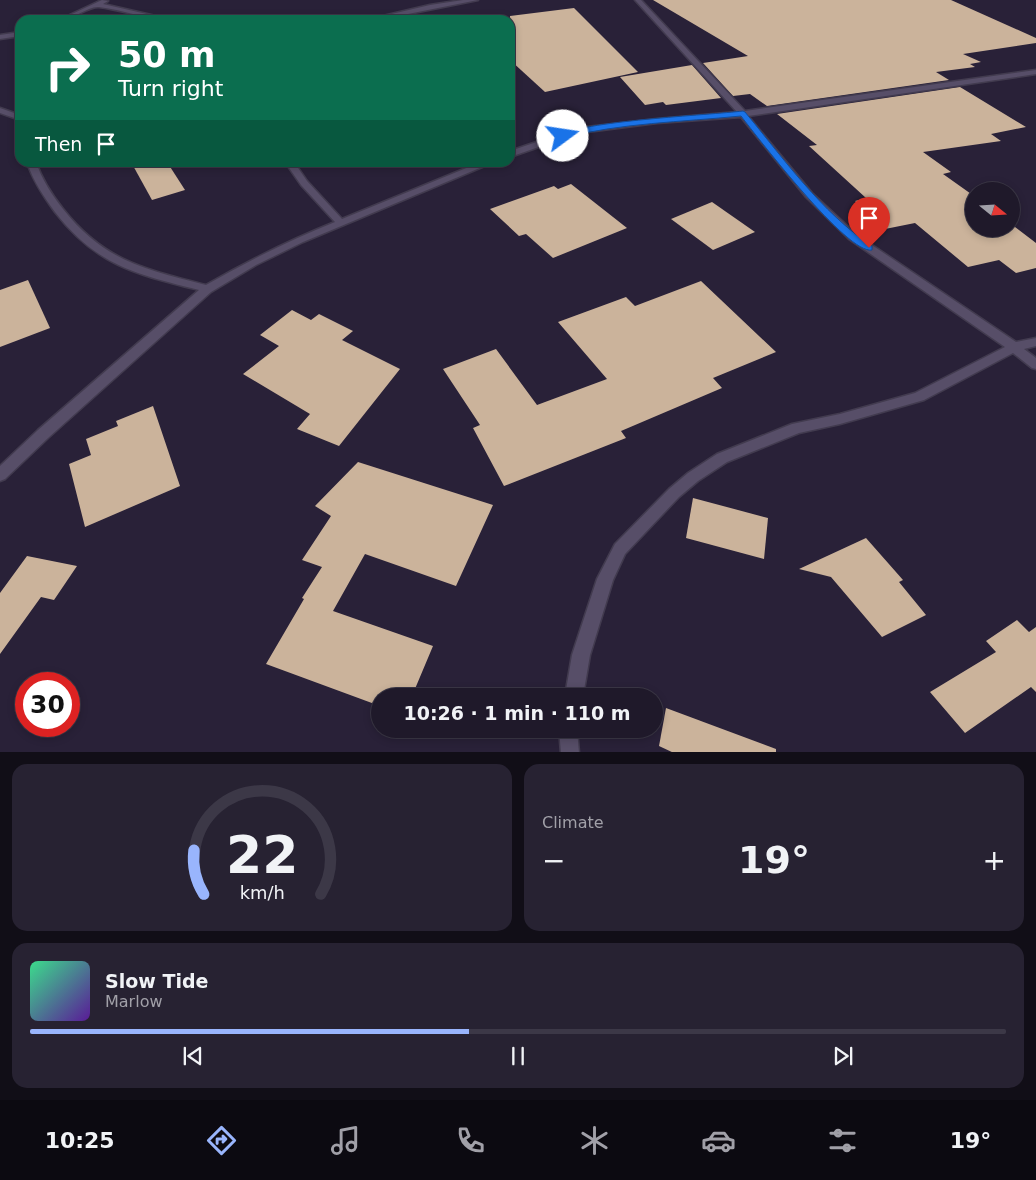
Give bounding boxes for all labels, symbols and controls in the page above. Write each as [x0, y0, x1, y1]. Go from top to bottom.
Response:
icon: right [35, 35, 100, 100]
text: 50 m [118, 35, 215, 75]
text: Turn right [118, 76, 223, 101]
position arrow [536, 109, 588, 161]
icon: arrive [92, 130, 120, 158]
text: Then [35, 133, 82, 155]
north arrow [965, 182, 1020, 238]
map controls [965, 182, 1020, 237]
pin [848, 197, 890, 248]
icon: arrive [855, 204, 883, 232]
speed limit sign: 30 [15, 672, 80, 737]
text: 10:26 · 1 min · 110 m [403, 702, 631, 724]
text: Climate [542, 813, 604, 832]
text: 22 [226, 825, 298, 885]
text: 19° [738, 838, 810, 882]
text: − [542, 844, 565, 877]
text: + [983, 844, 1006, 877]
text: km/h [239, 882, 285, 903]
text: Slow Tide [105, 970, 208, 992]
text: Marlow [105, 992, 163, 1011]
icon: previous [179, 1042, 207, 1070]
icon: pause [504, 1042, 532, 1070]
icon: next [829, 1042, 857, 1070]
icon: directions [204, 1123, 239, 1158]
icon: music [328, 1123, 363, 1158]
icon: phone [453, 1123, 488, 1158]
icon: climate [577, 1123, 612, 1158]
icon: car [701, 1123, 736, 1158]
icon: filters [825, 1123, 860, 1158]
text: 10:25 [45, 1128, 115, 1153]
text: 19° [950, 1128, 991, 1153]

